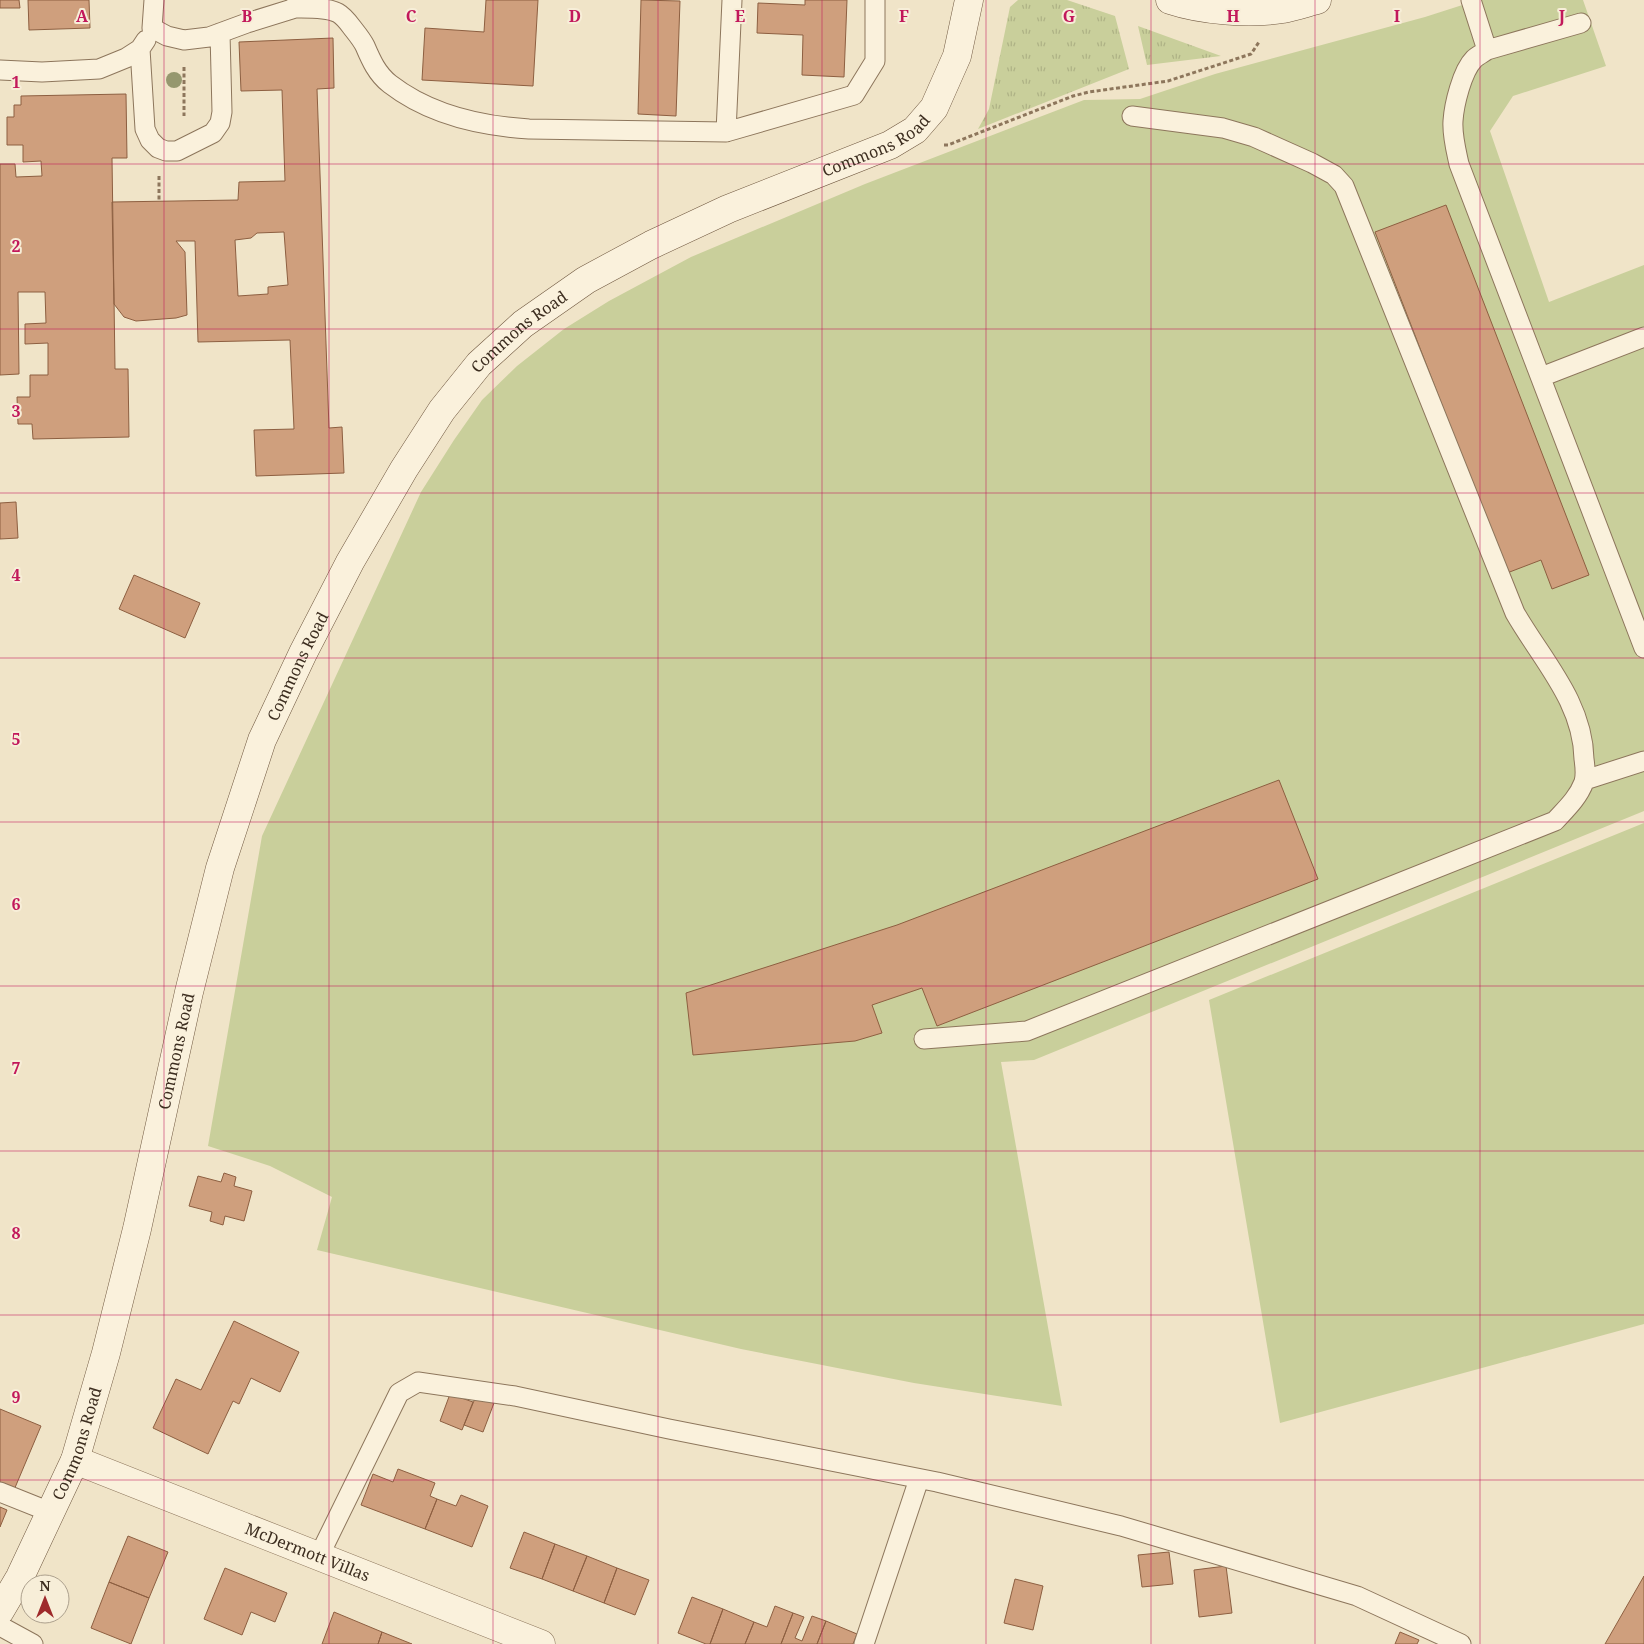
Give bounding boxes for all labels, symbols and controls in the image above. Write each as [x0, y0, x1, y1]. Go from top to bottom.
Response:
text: A [76, 5, 89, 27]
text: B [242, 5, 253, 27]
text: C [406, 5, 417, 27]
text: D [569, 5, 581, 27]
text: E [735, 5, 745, 27]
text: F [899, 5, 909, 27]
text: G [1063, 5, 1075, 27]
text: H [1226, 5, 1240, 27]
text: I [1394, 5, 1400, 27]
text: J [1558, 5, 1566, 27]
text: 1 [11, 71, 21, 93]
street label: Commons Road [819, 109, 935, 182]
text: 2 [11, 235, 21, 257]
street label: Commons Road [465, 285, 572, 377]
text: 3 [11, 400, 21, 422]
text: 4 [11, 564, 21, 586]
street label: Commons Road [262, 608, 334, 724]
text: 5 [11, 728, 21, 750]
text: 6 [11, 893, 21, 915]
street label: Commons Road [153, 991, 200, 1112]
text: 7 [11, 1057, 21, 1079]
text: 8 [11, 1222, 21, 1244]
street label: Commons Road [47, 1384, 107, 1504]
text: 9 [11, 1386, 21, 1408]
street label: McDermott Villas [242, 1517, 373, 1586]
north arrow [20, 1574, 70, 1624]
text: N [39, 1576, 51, 1595]

